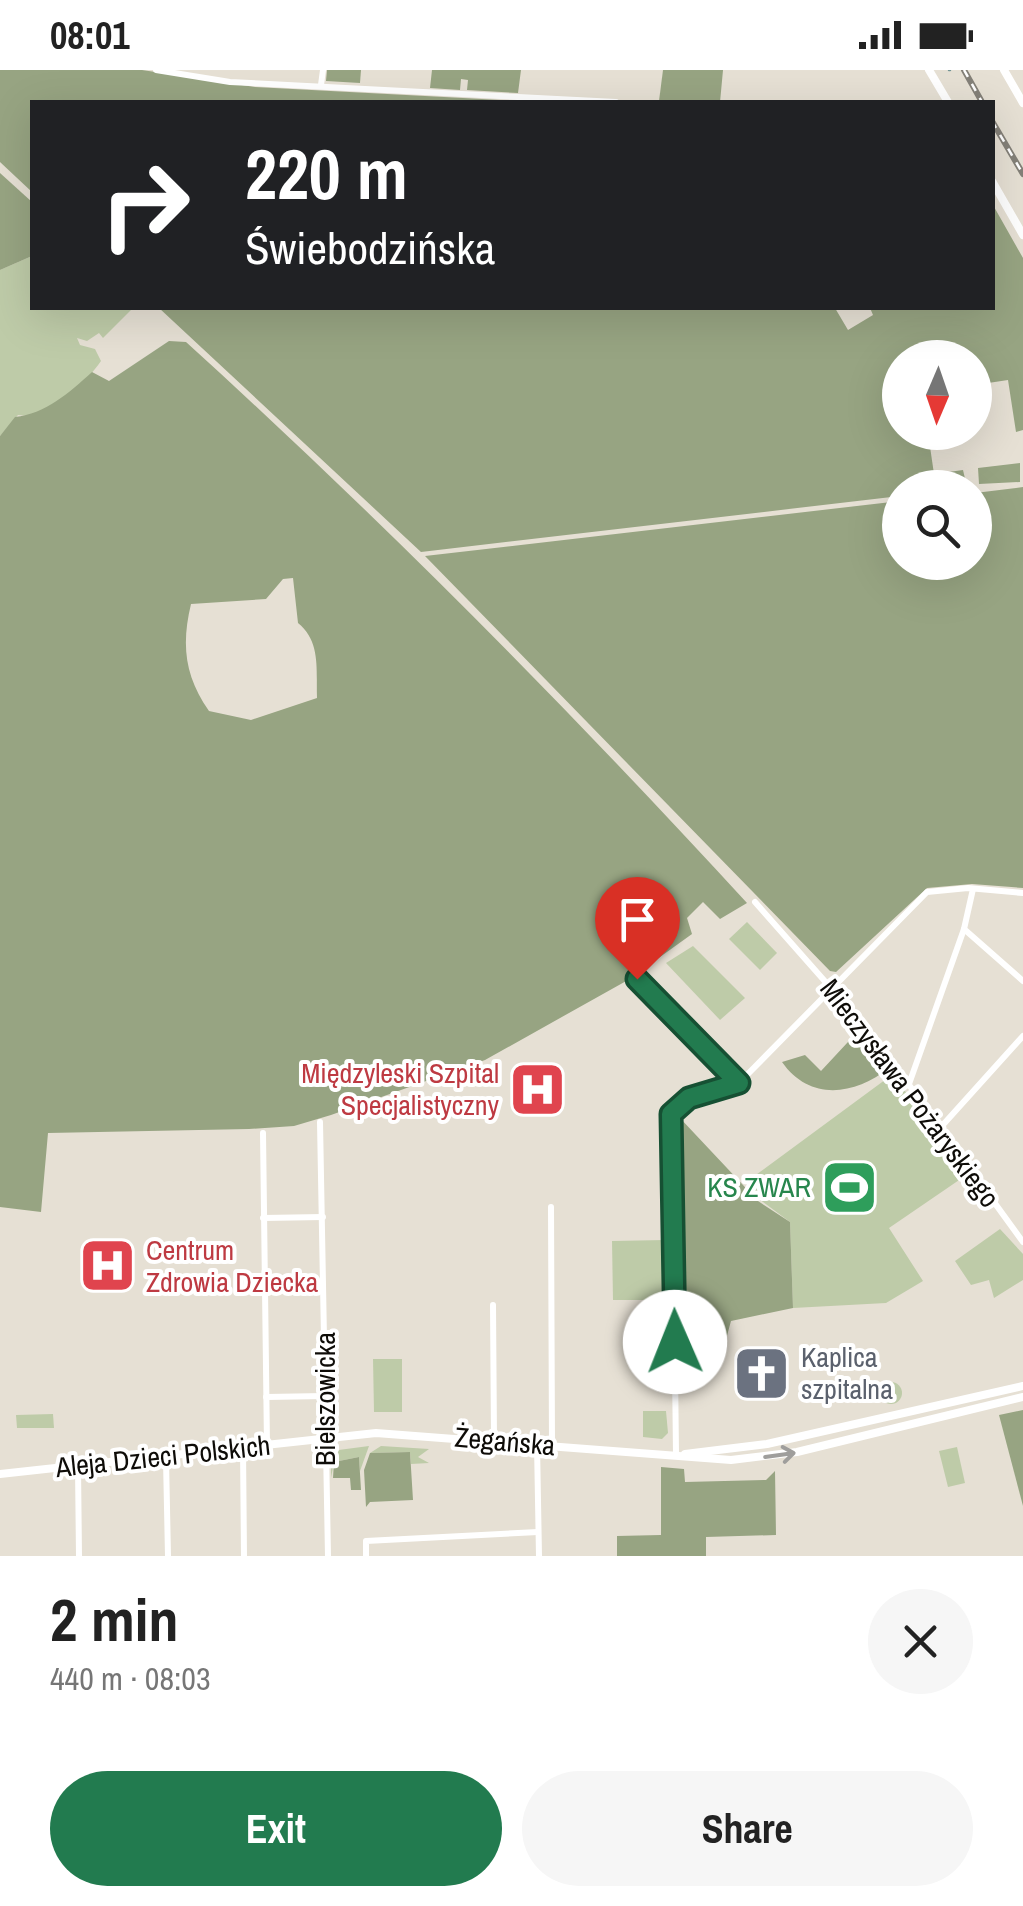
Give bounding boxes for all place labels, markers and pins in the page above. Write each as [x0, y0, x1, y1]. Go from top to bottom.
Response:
pin [595, 877, 680, 980]
place label: Międzyleski Szpital Specjalistyczny [301, 1054, 500, 1124]
hospital icon: Międzyleski Szpital Specjalistyczny [508, 1059, 568, 1119]
sports icon: KS ZWAR [820, 1157, 880, 1217]
place label: KS ZWAR [707, 1168, 811, 1206]
place label: Centrum Zdrowia Dziecka [146, 1231, 318, 1301]
hospital icon: Centrum Zdrowia Dziecka [77, 1236, 137, 1296]
place label: Kaplica szpitalna [801, 1338, 893, 1408]
church icon: Kaplica szpitalna [732, 1343, 792, 1403]

